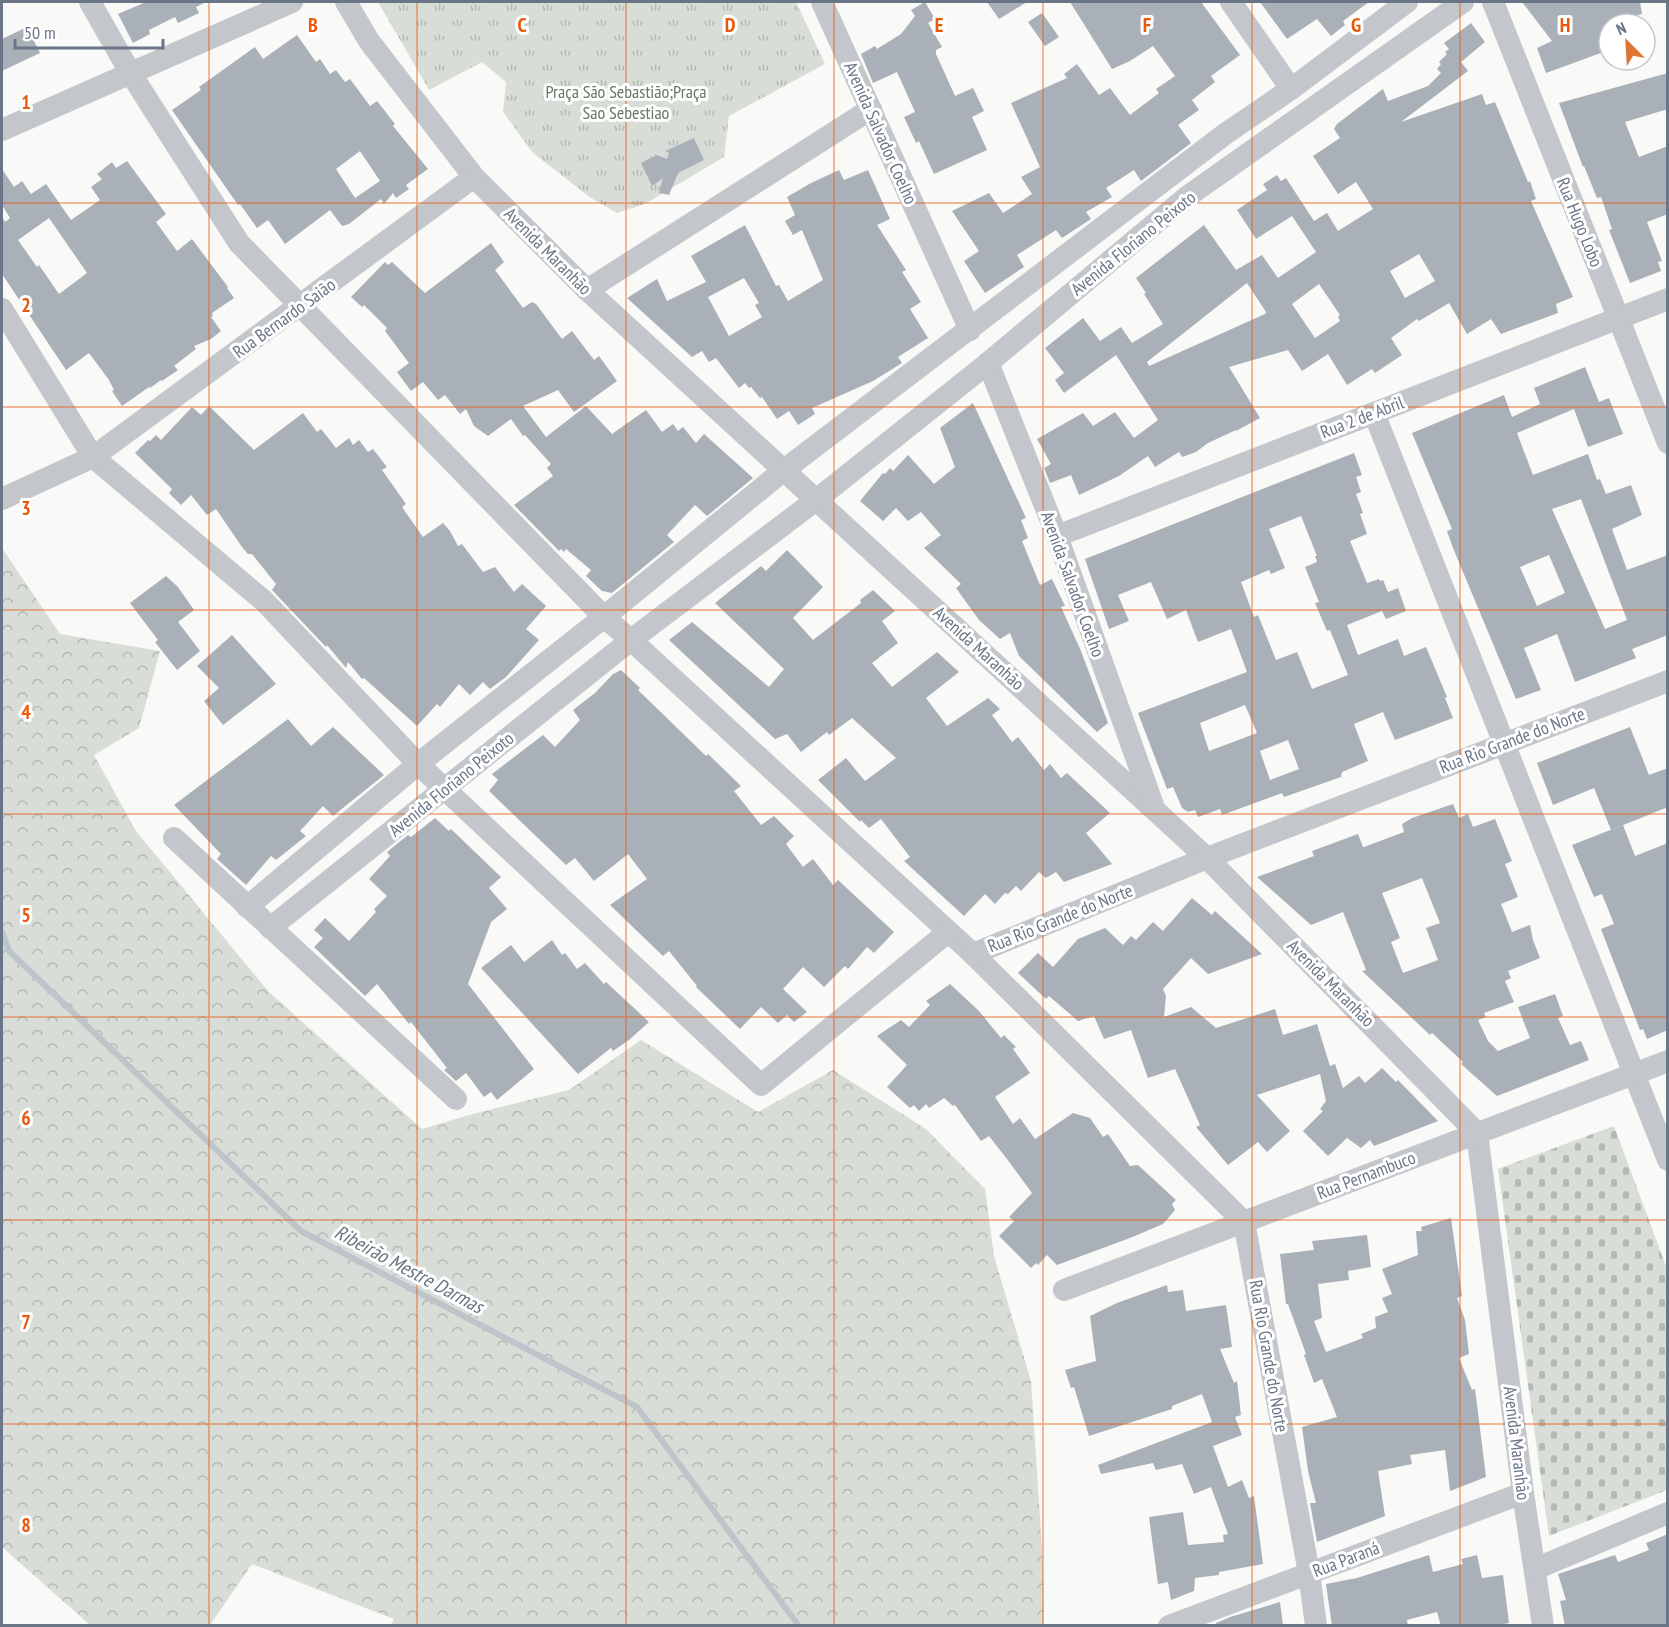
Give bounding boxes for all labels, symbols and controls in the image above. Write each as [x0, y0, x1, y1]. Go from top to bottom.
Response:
scale bar [15, 12, 164, 50]
text: B [308, 12, 318, 38]
text: C [517, 12, 527, 38]
text: D [725, 12, 736, 38]
text: E [935, 12, 943, 38]
text: F [1143, 12, 1151, 38]
text: G [1351, 12, 1361, 38]
text: H [1560, 12, 1570, 38]
north arrow [1597, 12, 1657, 72]
text: N [1613, 17, 1629, 39]
text: 50 m [24, 21, 56, 44]
street label: Avenida Salvador Coelho [839, 58, 923, 208]
park label: Praça São Sebastião;Praça Sao Sebestiao [545, 80, 707, 124]
text: 1 [21, 89, 31, 115]
street label: Rua Hugo Lobo [1552, 174, 1608, 270]
street label: Avenida Floriano Peixoto [1066, 185, 1200, 300]
street label: Avenida Maranhão [499, 202, 597, 300]
street label: Rua Bernardo Saião [228, 273, 340, 363]
text: 2 [21, 292, 31, 318]
street label: Rua 2 de Abril [1317, 390, 1408, 443]
text: 3 [21, 495, 31, 521]
street label: Avenida Salvador Coelho [1036, 508, 1110, 660]
street label: Avenida Maranhão [929, 601, 1029, 695]
text: 4 [21, 699, 31, 725]
street label: Rua Rio Grande do Norte [1436, 702, 1588, 778]
street label: Avenida Floriano Peixoto [384, 726, 518, 841]
street label: Rua Rio Grande do Norte [984, 878, 1136, 958]
text: 5 [21, 902, 31, 928]
street label: Avenida Maranhão [1282, 934, 1380, 1032]
text: 6 [21, 1105, 31, 1131]
street label: Rua Pernambuco [1313, 1146, 1419, 1204]
water label: Ribeirão Mestre Darmas [330, 1219, 490, 1320]
street label: Rua Rio Grande do Norte [1244, 1278, 1294, 1434]
text: 7 [21, 1309, 31, 1335]
street label: Avenida Maranhão [1499, 1385, 1535, 1501]
text: 8 [21, 1512, 31, 1538]
street label: Rua Paraná [1309, 1536, 1383, 1582]

